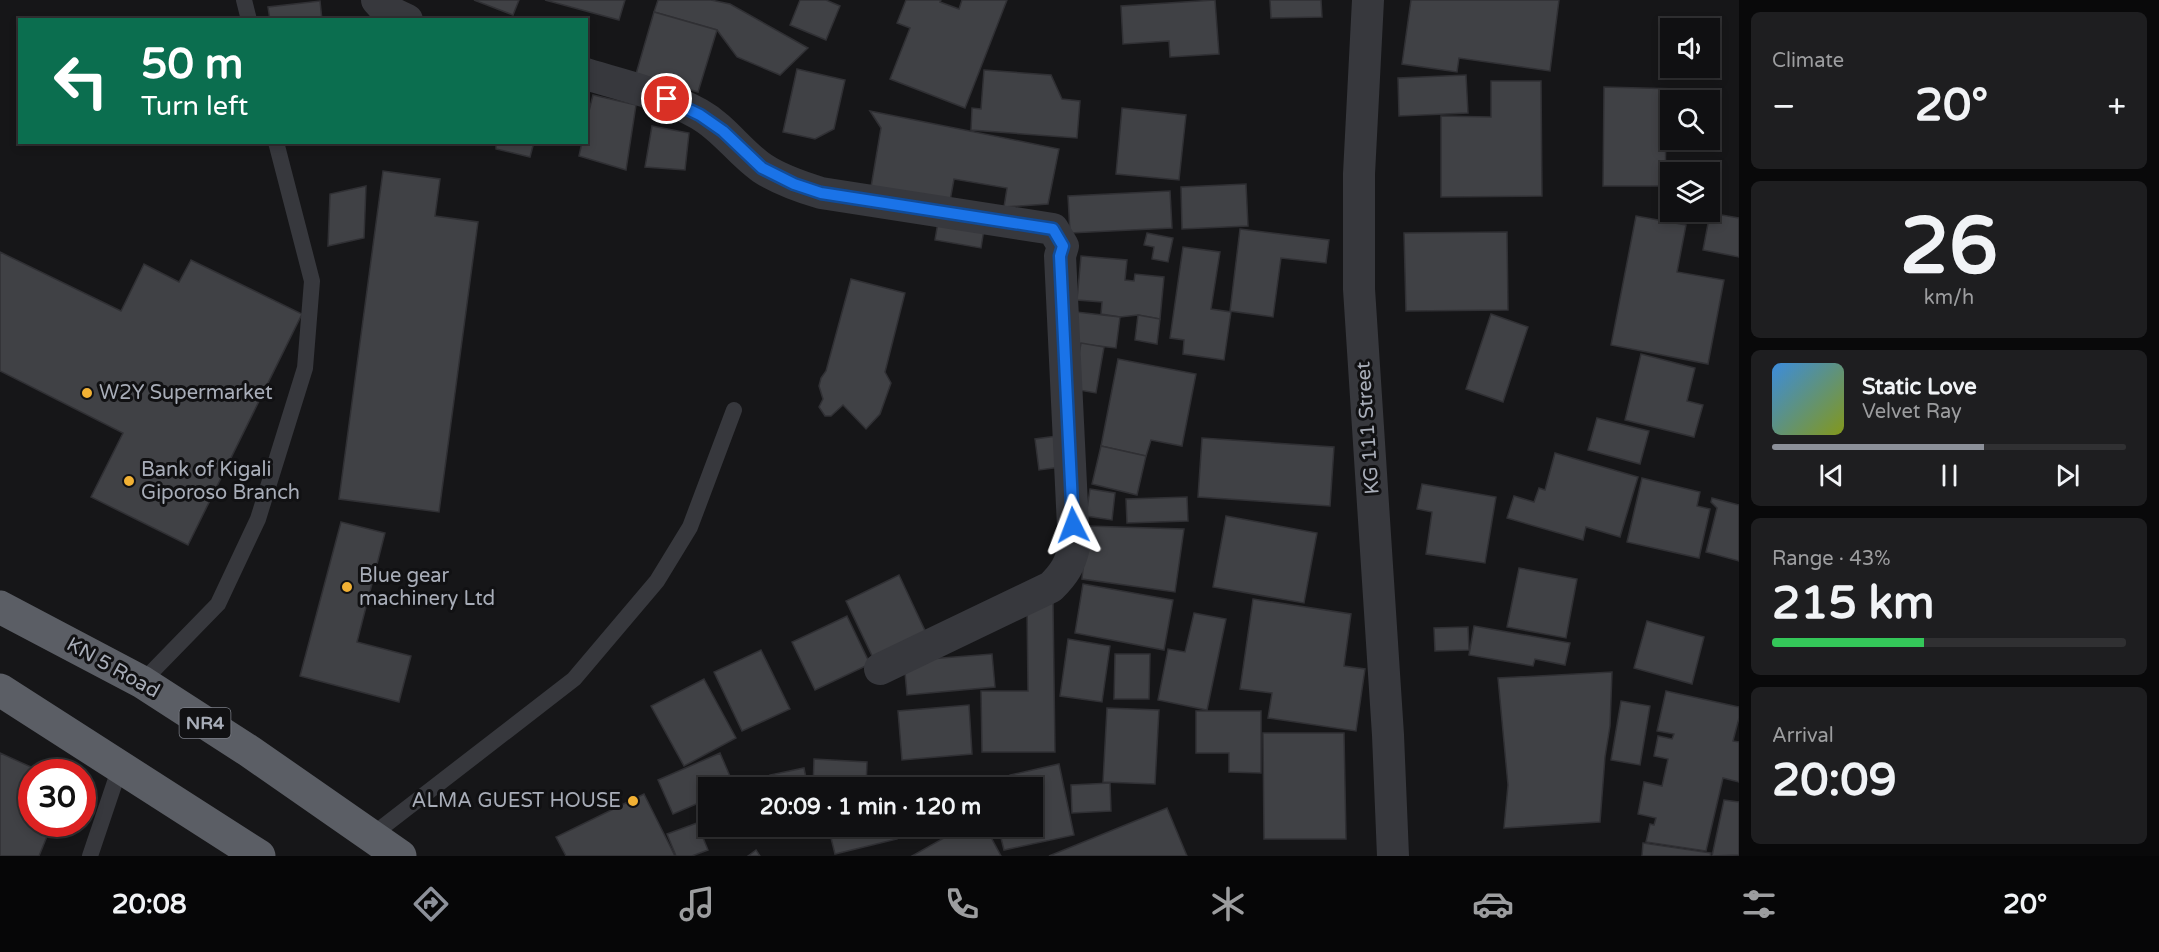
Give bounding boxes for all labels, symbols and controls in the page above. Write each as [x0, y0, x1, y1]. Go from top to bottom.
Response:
map controls [1660, 18, 1720, 222]
button: sound [1660, 18, 1720, 78]
text: 50 m [141, 39, 243, 90]
icon: left [42, 42, 120, 120]
text: Climate [1772, 49, 1844, 73]
pin [641, 73, 692, 124]
text: 20° [1915, 79, 1988, 133]
icon: arrive [650, 82, 683, 115]
text: − [1772, 87, 1796, 126]
text: + [2107, 87, 2126, 126]
text: Turn left [141, 90, 248, 123]
button: search [1660, 90, 1720, 150]
button: layers [1660, 162, 1720, 222]
text: 26 [1900, 200, 1998, 294]
text: km/h [1924, 286, 1974, 310]
street label: KG 111 Street [1351, 360, 1385, 495]
text: Static Love [1862, 374, 1977, 400]
place label: W2Y Supermarket [99, 381, 273, 405]
marker: W2Y Supermarket [80, 386, 94, 400]
text: Velvet Ray [1862, 400, 1962, 424]
place label: Bank of Kigali Giporoso Branch [141, 458, 300, 505]
icon: previous [1815, 459, 1848, 492]
icon: pause [1933, 459, 1966, 492]
icon: next [2051, 459, 2084, 492]
marker: Bank of Kigali Giporoso Branch [122, 474, 136, 488]
position arrow [1041, 493, 1105, 557]
text: Range · 43% [1772, 547, 1891, 571]
place label: Blue gear machinery Ltd [359, 564, 495, 611]
text: 215 km [1772, 577, 1934, 631]
marker: Blue gear machinery Ltd [340, 580, 354, 594]
street label: KN 5 Road [62, 633, 164, 703]
road number: NR4 [180, 708, 230, 738]
text: Arrival [1772, 724, 1834, 748]
text: 20:09 [1772, 754, 1897, 808]
speed limit sign: 30 [18, 759, 96, 837]
place label: ALMA GUEST HOUSE [412, 789, 621, 813]
marker: ALMA GUEST HOUSE [626, 794, 640, 808]
text: 20:09 · 1 min · 120 m [760, 794, 981, 820]
icon: directions [410, 883, 452, 925]
icon: music [676, 883, 718, 925]
icon: phone [941, 883, 983, 925]
icon: climate [1207, 883, 1249, 925]
icon: car [1472, 883, 1514, 925]
icon: filters [1738, 883, 1780, 925]
text: 20:08 [112, 888, 187, 921]
text: 20° [2003, 888, 2047, 921]

